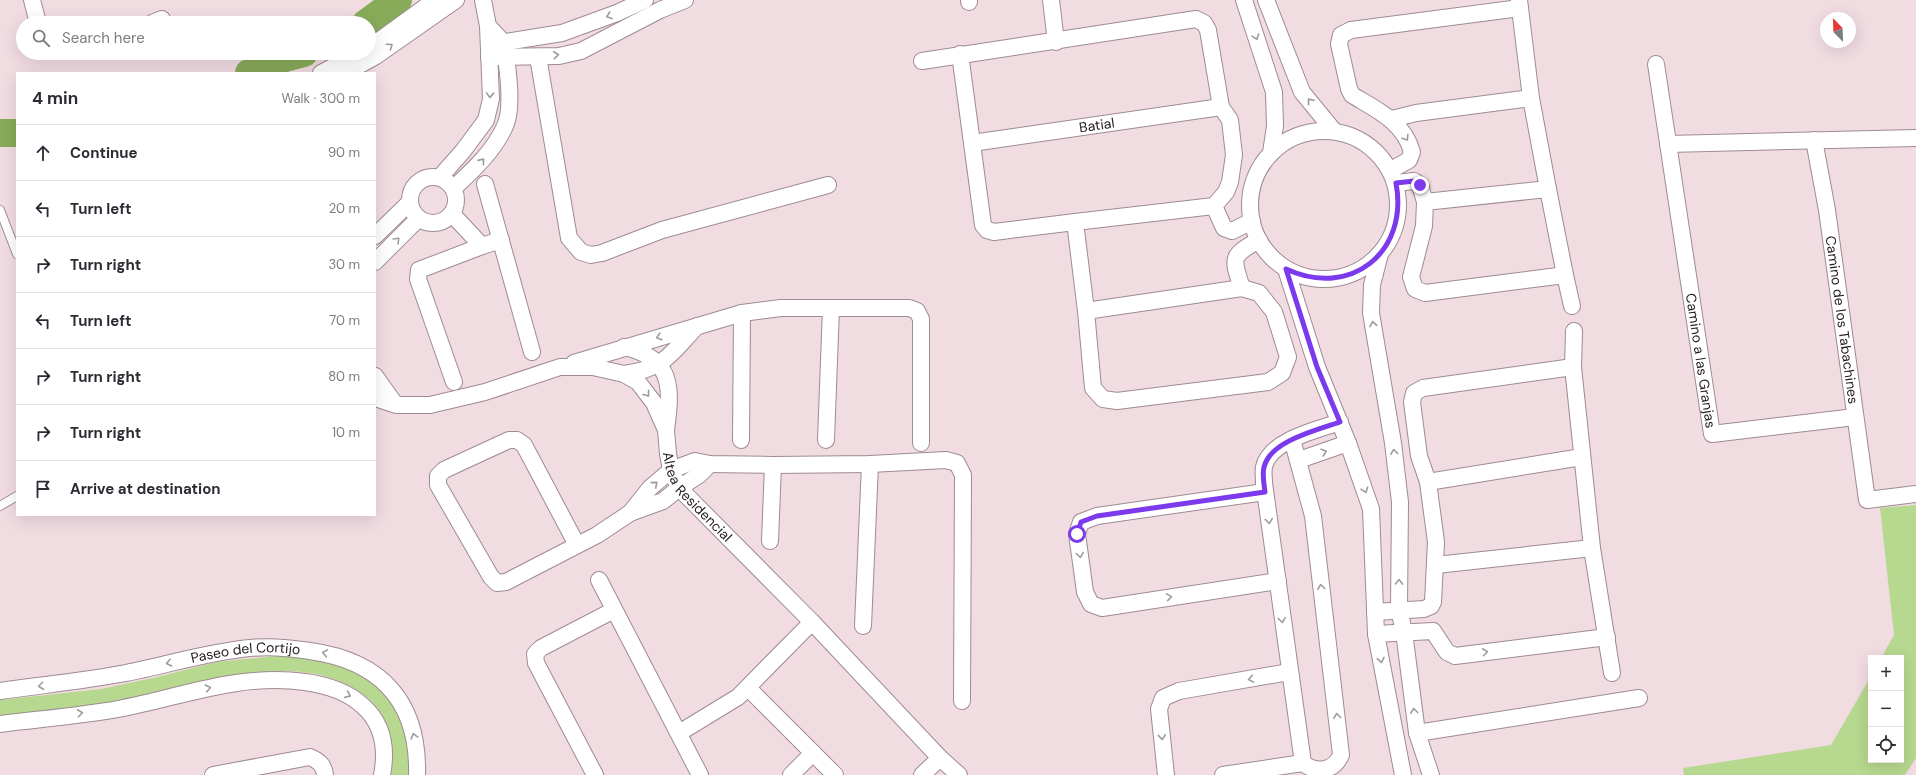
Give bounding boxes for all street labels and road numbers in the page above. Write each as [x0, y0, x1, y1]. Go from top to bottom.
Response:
street label: Batial [1078, 114, 1116, 136]
street label: Camino de los Tabachines [1822, 235, 1863, 405]
street label: Camino a las Granjas [1682, 292, 1720, 429]
street label: Altea Residencial [659, 450, 736, 545]
street label: Paseo del Cortijo [189, 638, 301, 667]

